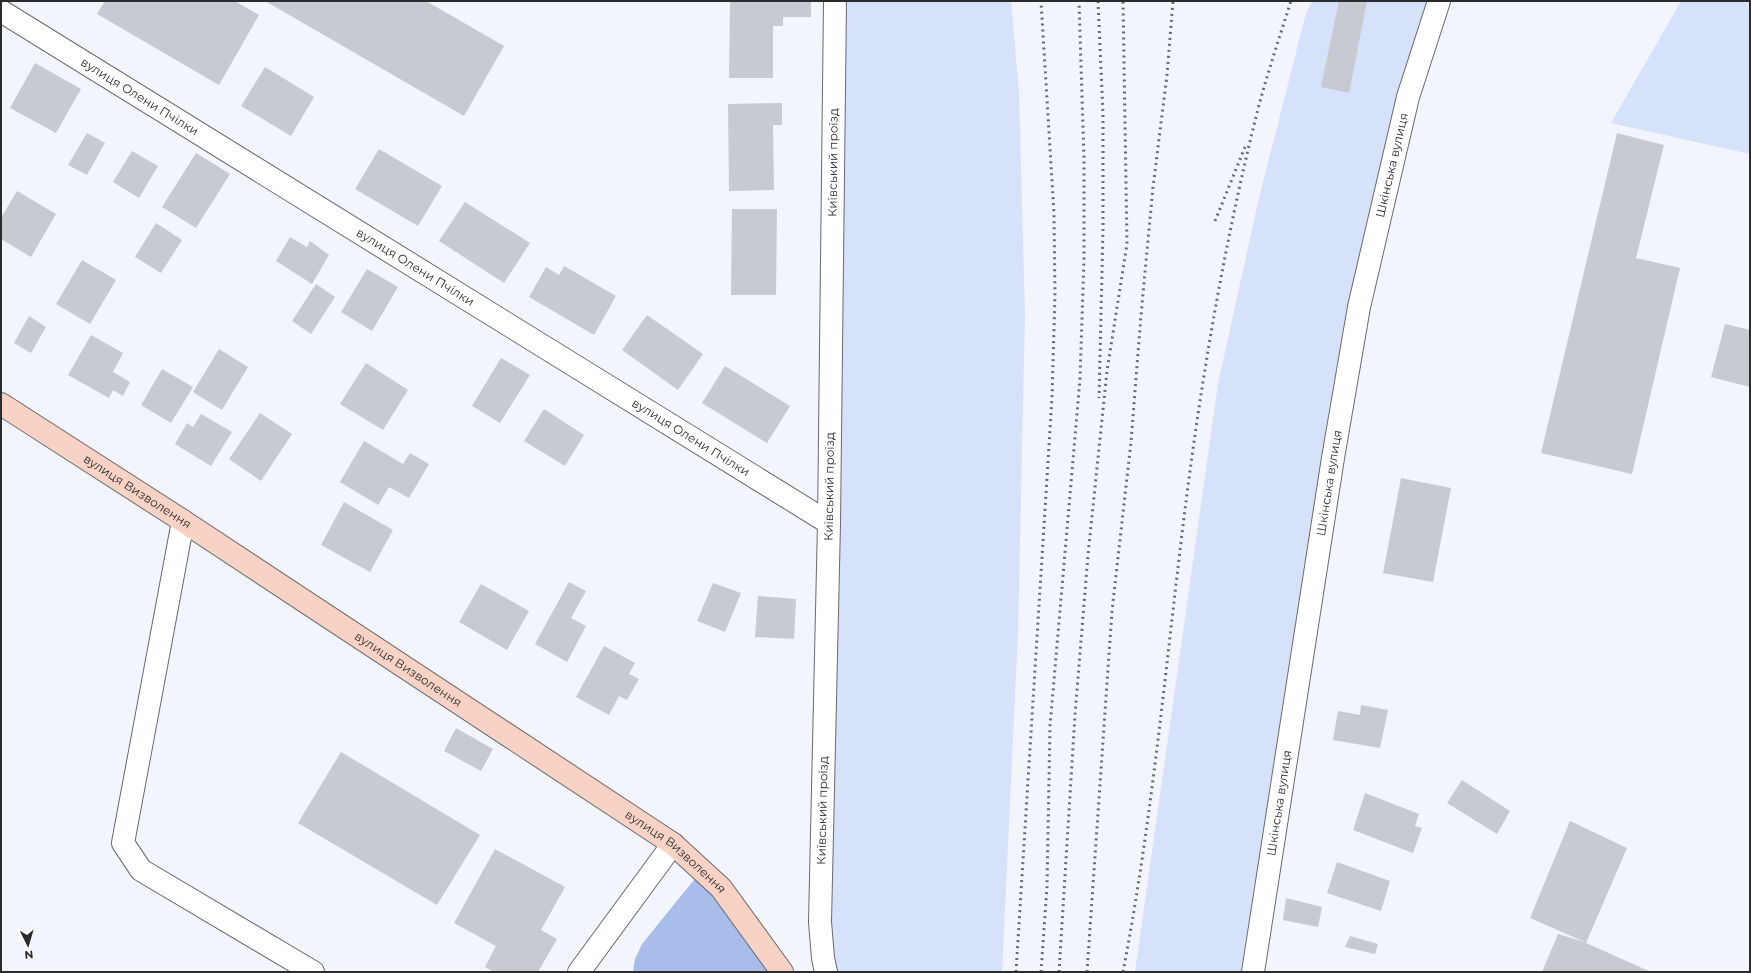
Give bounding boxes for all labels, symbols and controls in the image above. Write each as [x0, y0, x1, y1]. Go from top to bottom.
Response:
street label: вулиця Олени Пчілки [78, 54, 202, 138]
street label: Київський проїзд [825, 108, 841, 217]
street label: Шкінська вулиця [1372, 111, 1411, 219]
street label: вулиця Олени Пчілки [354, 225, 477, 309]
street label: вулиця Олени Пчілки [629, 395, 753, 479]
street label: Шкінська вулиця [1313, 429, 1345, 537]
street label: Київський проїзд [821, 432, 837, 541]
street label: вулиця Визволення [81, 451, 194, 531]
street label: вулиця Визволення [352, 628, 465, 710]
street label: Шкінська вулиця [1263, 749, 1294, 857]
street label: Київський проїзд [813, 756, 831, 865]
street label: вулиця Визволення [622, 807, 730, 896]
north arrow [8, 925, 48, 965]
text: N [24, 948, 34, 962]

